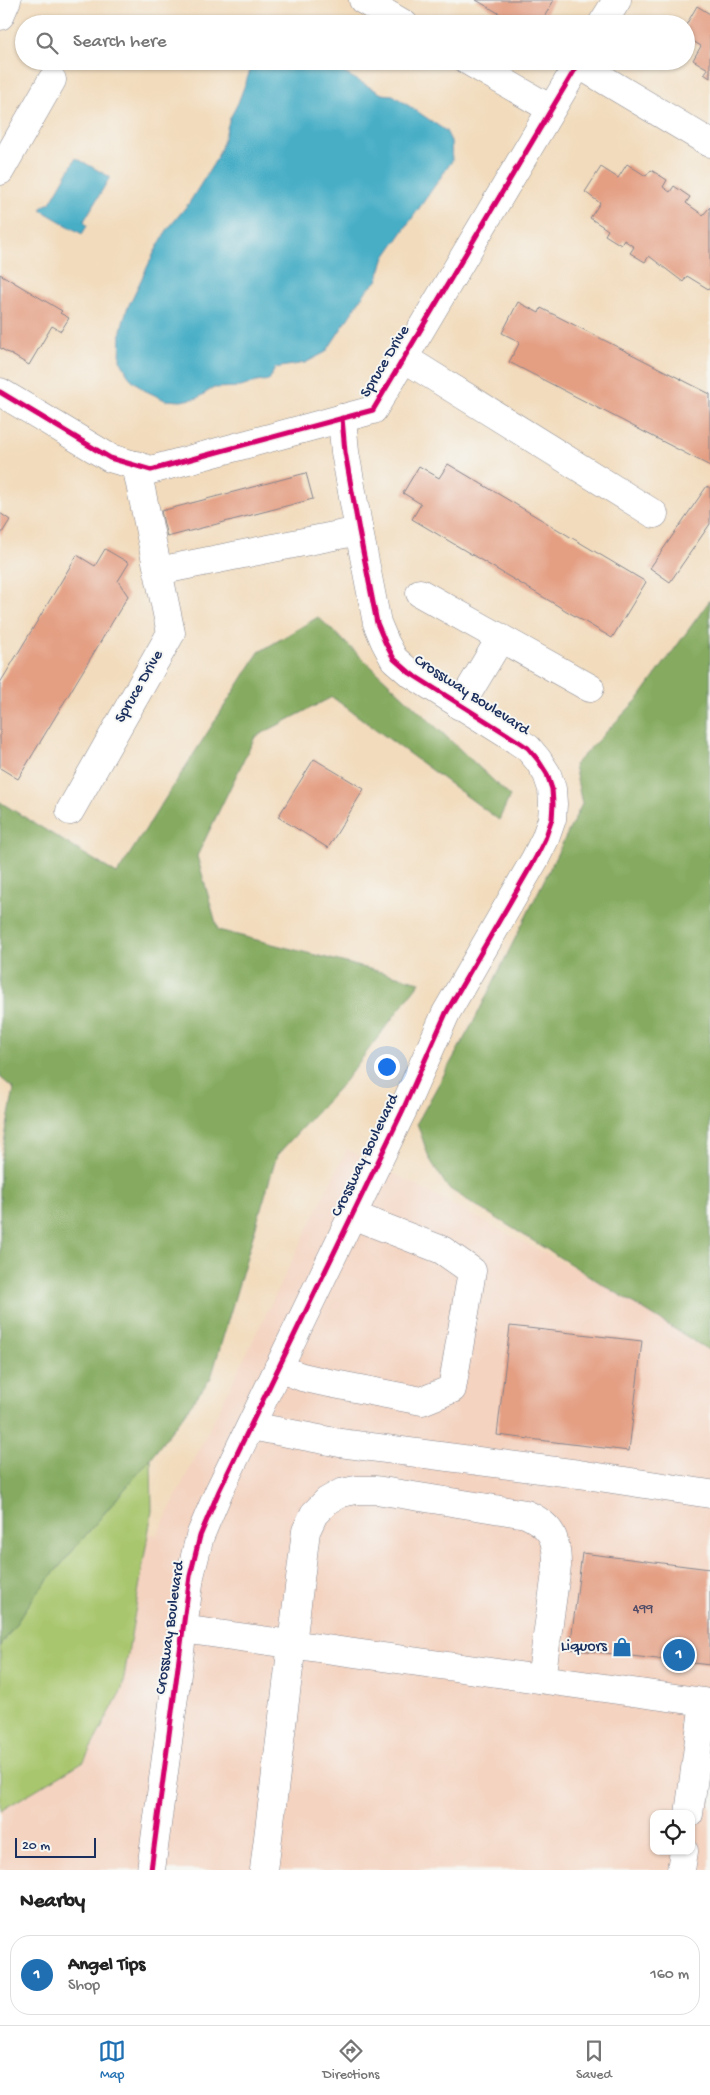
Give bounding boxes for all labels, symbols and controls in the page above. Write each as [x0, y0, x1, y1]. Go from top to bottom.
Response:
search box [15, 15, 695, 70]
icon: search [33, 29, 61, 57]
text: Search here [73, 31, 167, 54]
street label: Spruce Drive [357, 322, 415, 402]
street label: Spruce Drive [112, 647, 169, 727]
street label: Crossway Boulevard [410, 652, 534, 741]
your location [374, 1054, 400, 1080]
street label: Crossway Boulevard [328, 1090, 405, 1220]
street label: Crossway Boulevard [152, 1559, 190, 1696]
house number: 499 [633, 1601, 653, 1618]
shop icon: Liquors [611, 1636, 633, 1658]
pin: 1 [663, 1636, 695, 1674]
place label: Liquors [561, 1638, 608, 1657]
map controls [650, 1810, 695, 1855]
button: locate [650, 1810, 695, 1855]
scale bar [15, 1835, 96, 1858]
text: 20 m [22, 1838, 50, 1855]
text: Nearby [20, 1890, 85, 1915]
text: Angel Tips [68, 1954, 145, 1977]
text: 1 [34, 1966, 40, 1985]
text: 160 m [650, 1966, 689, 1985]
text: Shop [68, 1977, 100, 1996]
tab: Map [98, 2037, 126, 2084]
tab: Directions [323, 2037, 380, 2084]
tab: Saved [576, 2037, 612, 2084]

